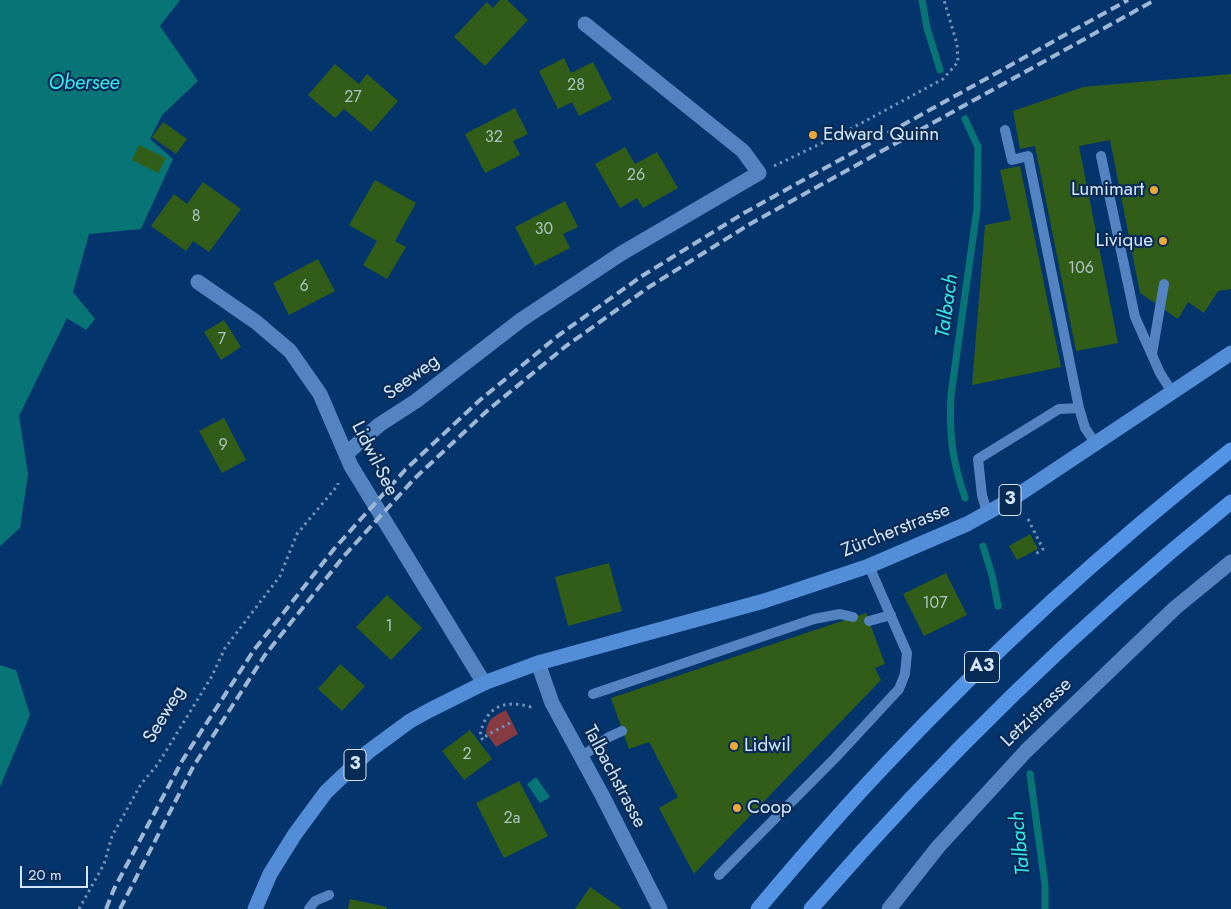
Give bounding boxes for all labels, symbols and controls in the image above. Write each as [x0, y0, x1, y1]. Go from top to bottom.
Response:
water label: Obersee [49, 72, 119, 96]
house number: 28 [567, 76, 585, 96]
house number: 27 [344, 88, 362, 108]
place label: Edward Quinn [823, 124, 939, 146]
house number: 32 [485, 128, 503, 148]
marker: Edward Quinn [807, 129, 819, 141]
house number: 26 [627, 166, 645, 186]
place label: Lumimart [1071, 179, 1144, 201]
marker: Lumimart [1148, 184, 1160, 196]
house number: 8 [192, 207, 200, 227]
house number: 30 [535, 220, 553, 240]
place label: Livique [1096, 230, 1153, 252]
marker: Livique [1157, 235, 1169, 247]
house number: 106 [1068, 259, 1094, 279]
water label: Talbach [932, 273, 964, 339]
house number: 6 [299, 277, 309, 297]
house number: 7 [218, 330, 226, 350]
street label: Seeweg [380, 350, 444, 406]
street label: Lidwil-See [346, 418, 402, 500]
house number: 9 [218, 436, 228, 456]
road number: 3 [999, 484, 1021, 516]
street label: Zürcherstrasse [838, 499, 954, 563]
house number: 107 [922, 594, 948, 614]
house number: 1 [385, 617, 393, 637]
road number: A3 [964, 652, 1000, 682]
street label: Letzistrasse [997, 674, 1077, 752]
street label: Seeweg [139, 682, 191, 748]
street label: Talbachstrasse [578, 722, 650, 832]
place label: Lidwil [744, 735, 791, 757]
marker: Lidwil [728, 740, 740, 752]
house number: 2 [462, 745, 472, 765]
road number: 3 [344, 750, 366, 780]
place label: Coop [747, 797, 792, 819]
marker: Coop [731, 802, 743, 814]
house number: 2a [504, 809, 520, 829]
water label: Talbach [1006, 810, 1036, 876]
scale bar [22, 856, 90, 888]
text: 20 m [28, 864, 62, 886]

